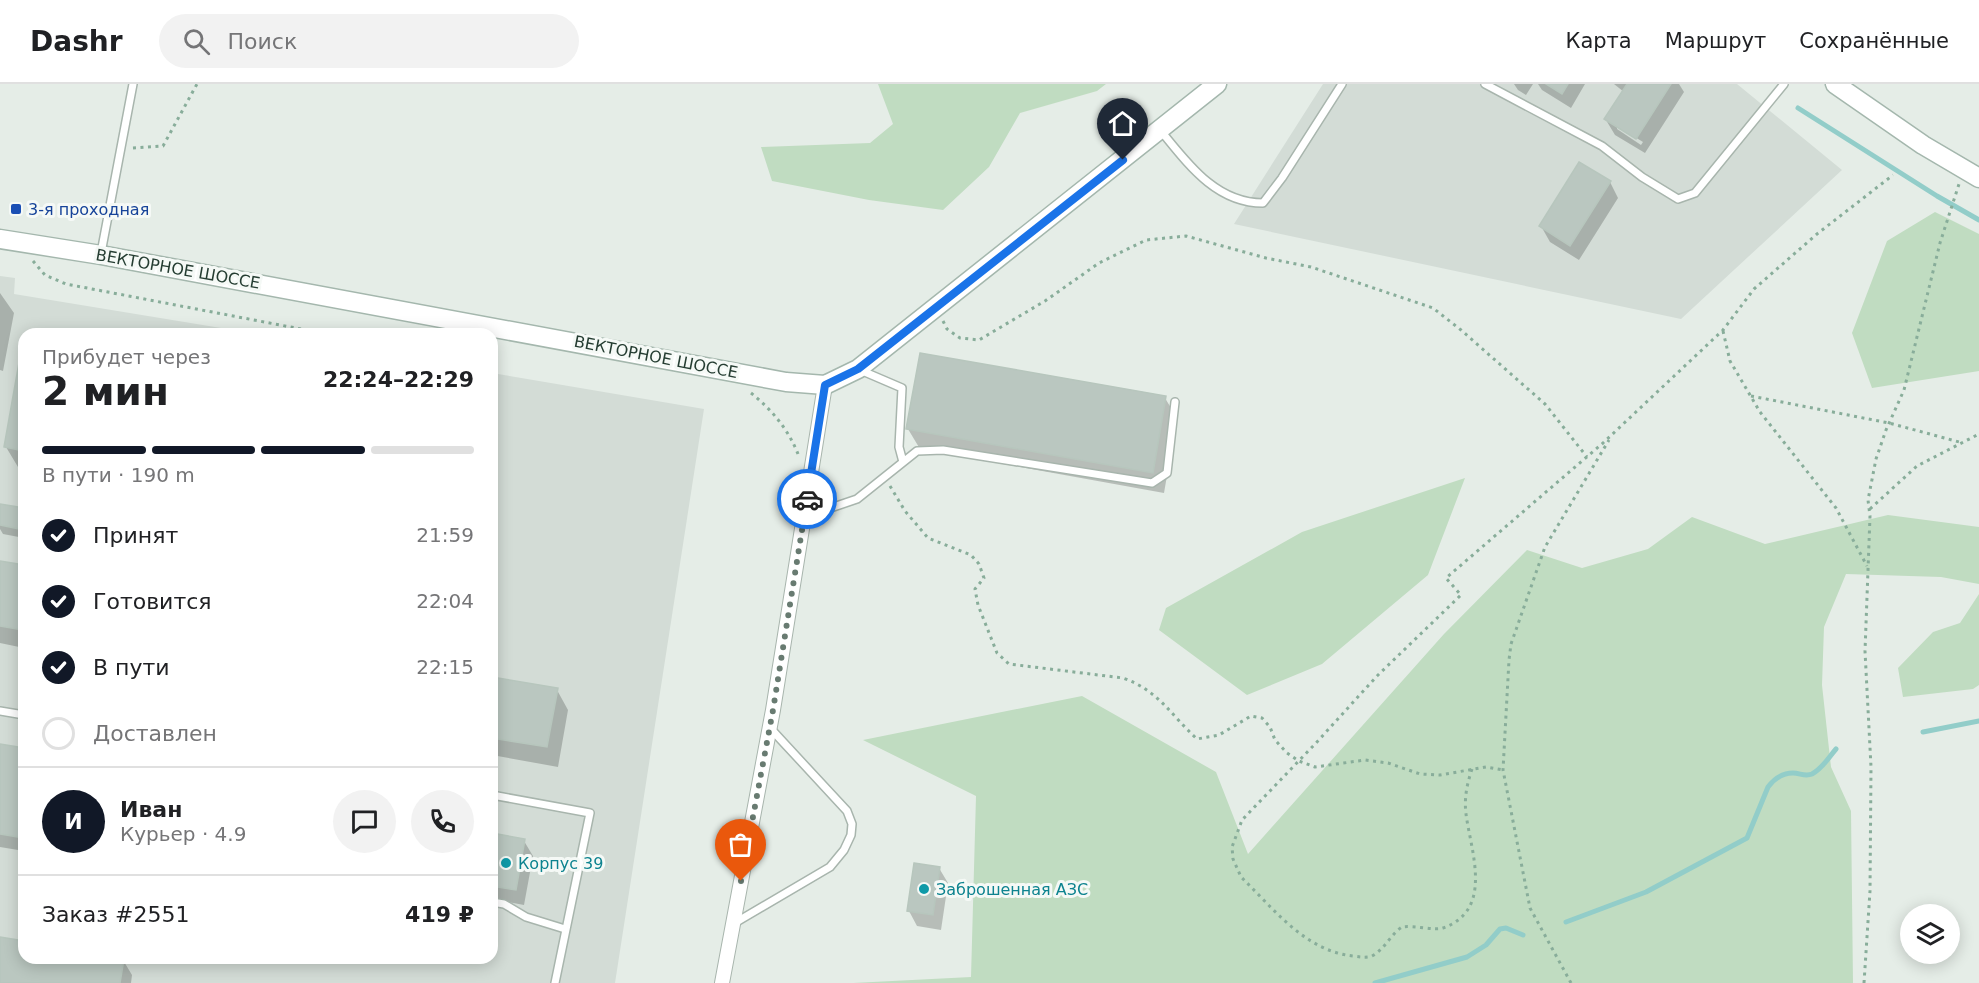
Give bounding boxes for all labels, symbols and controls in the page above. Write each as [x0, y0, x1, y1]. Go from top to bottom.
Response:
search box [159, 14, 579, 68]
text: Dashr [30, 25, 123, 58]
icon: search [180, 25, 213, 58]
text: Поиск [228, 29, 297, 54]
text: Карта [1566, 29, 1632, 53]
text: Маршрут [1665, 29, 1766, 53]
text: Сохранённые [1799, 29, 1949, 53]
pin [1097, 98, 1148, 160]
icon: home [1106, 107, 1139, 140]
place label: 3-я проходная [28, 200, 149, 219]
marker: 3-я проходная [9, 202, 23, 216]
street label: ВЕКТОРНОЕ ШОССЕ [94, 245, 262, 293]
street label: ВЕКТОРНОЕ ШОССЕ [572, 332, 740, 382]
text: Прибудет через [42, 345, 211, 369]
text: 22:24–22:29 [323, 367, 474, 392]
text: 2 мин [42, 369, 169, 414]
text: В пути · 190 m [42, 463, 195, 487]
courier [777, 469, 837, 529]
icon: car [791, 483, 824, 516]
icon: check [42, 519, 75, 552]
text: Принят [93, 523, 178, 548]
text: 21:59 [416, 523, 474, 547]
icon: check [42, 585, 75, 618]
text: Готовится [93, 589, 212, 614]
text: 22:04 [416, 589, 474, 613]
icon: check [42, 651, 75, 684]
text: В пути [93, 655, 170, 680]
text: 22:15 [416, 655, 474, 679]
text: Доставлен [93, 721, 217, 746]
button: chat [333, 790, 396, 853]
button: phone [411, 790, 474, 853]
text: Иван [120, 797, 182, 822]
text: И [64, 809, 83, 834]
pin [715, 819, 766, 881]
text: Курьер · 4.9 [120, 822, 246, 846]
icon: bag [724, 828, 757, 861]
place label: Корпус 39 [518, 854, 603, 873]
marker: Корпус 39 [499, 856, 513, 870]
place label: Заброшенная АЗС [936, 880, 1088, 899]
marker: Заброшенная АЗС [917, 882, 931, 896]
text: Заказ #2551 [42, 902, 189, 927]
text: 419 ₽ [405, 902, 474, 927]
map controls [1900, 904, 1960, 964]
button: layers [1900, 904, 1960, 964]

